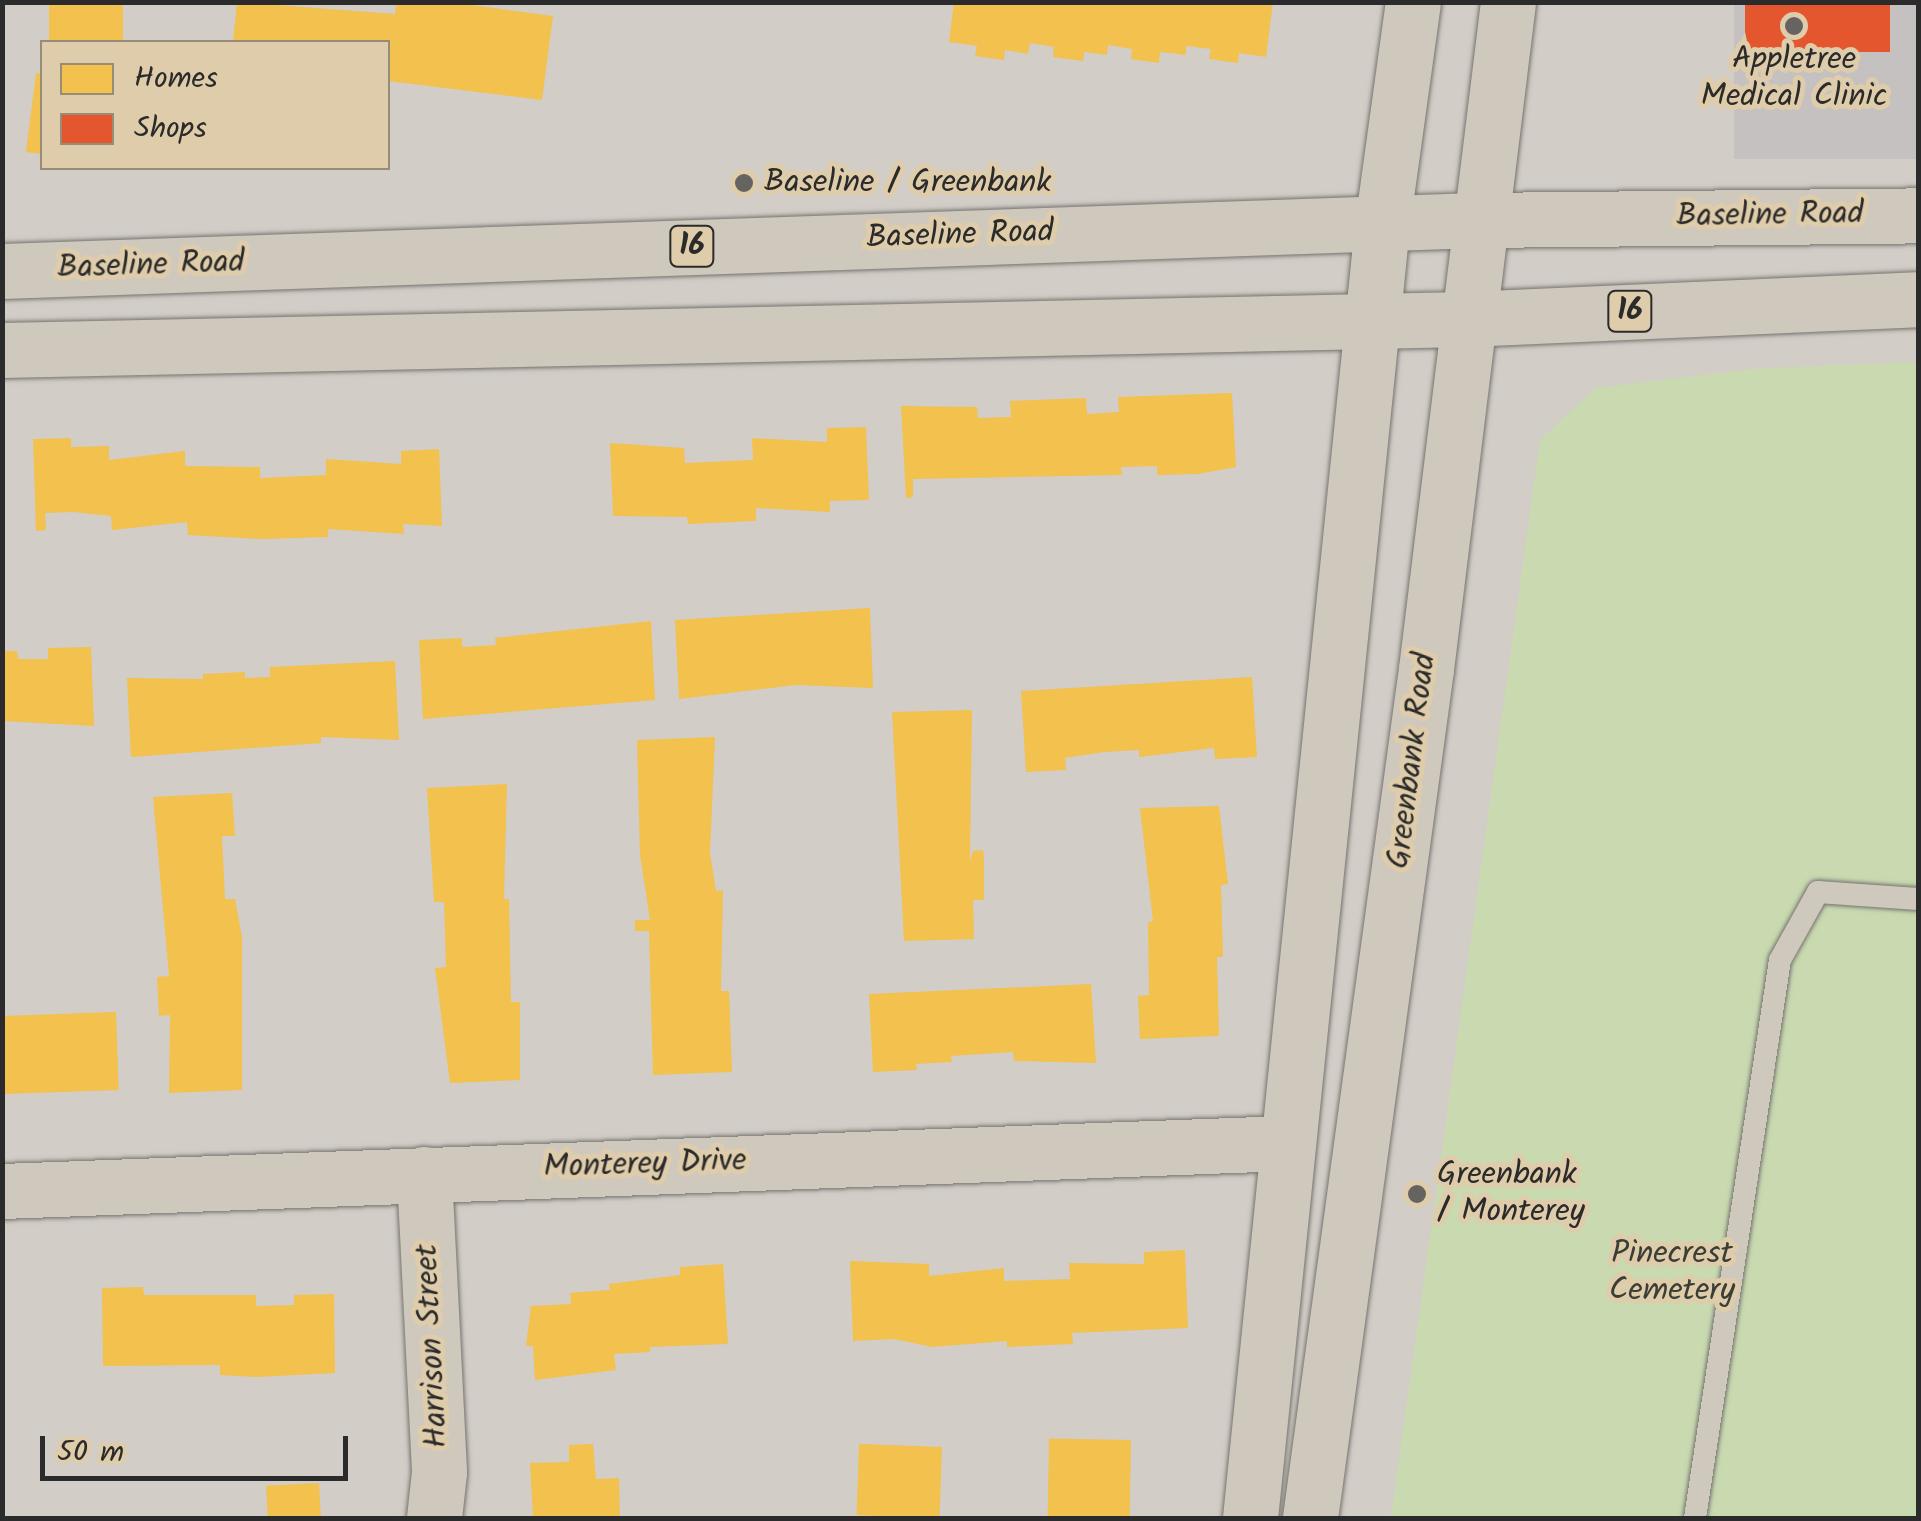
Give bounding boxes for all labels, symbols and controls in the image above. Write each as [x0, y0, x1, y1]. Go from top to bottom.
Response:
marker: Appletree Medical Clinic [1783, 15, 1805, 37]
legend [40, 40, 390, 170]
place label: Appletree Medical Clinic [1701, 42, 1887, 117]
text: Homes [134, 55, 218, 103]
text: Shops [134, 105, 207, 153]
place label: Baseline / Greenbank [764, 164, 1051, 202]
marker: Baseline / Greenbank [733, 172, 755, 194]
street label: Baseline Road [1676, 195, 1864, 237]
street label: Baseline Road [866, 214, 1054, 258]
road number: 16 [667, 221, 717, 271]
street label: Baseline Road [57, 244, 245, 288]
road number: 16 [1605, 286, 1655, 336]
street label: Greenbank Road [1381, 651, 1445, 871]
street label: Monterey Drive [543, 1142, 747, 1188]
place label: Greenbank / Monterey [1437, 1157, 1585, 1232]
marker: Greenbank / Monterey [1406, 1183, 1428, 1205]
park label: Pinecrest Cemetery [1609, 1236, 1735, 1311]
street label: Harrison Street [408, 1243, 458, 1449]
scale bar [45, 1416, 352, 1478]
text: 50 m [57, 1429, 124, 1477]

